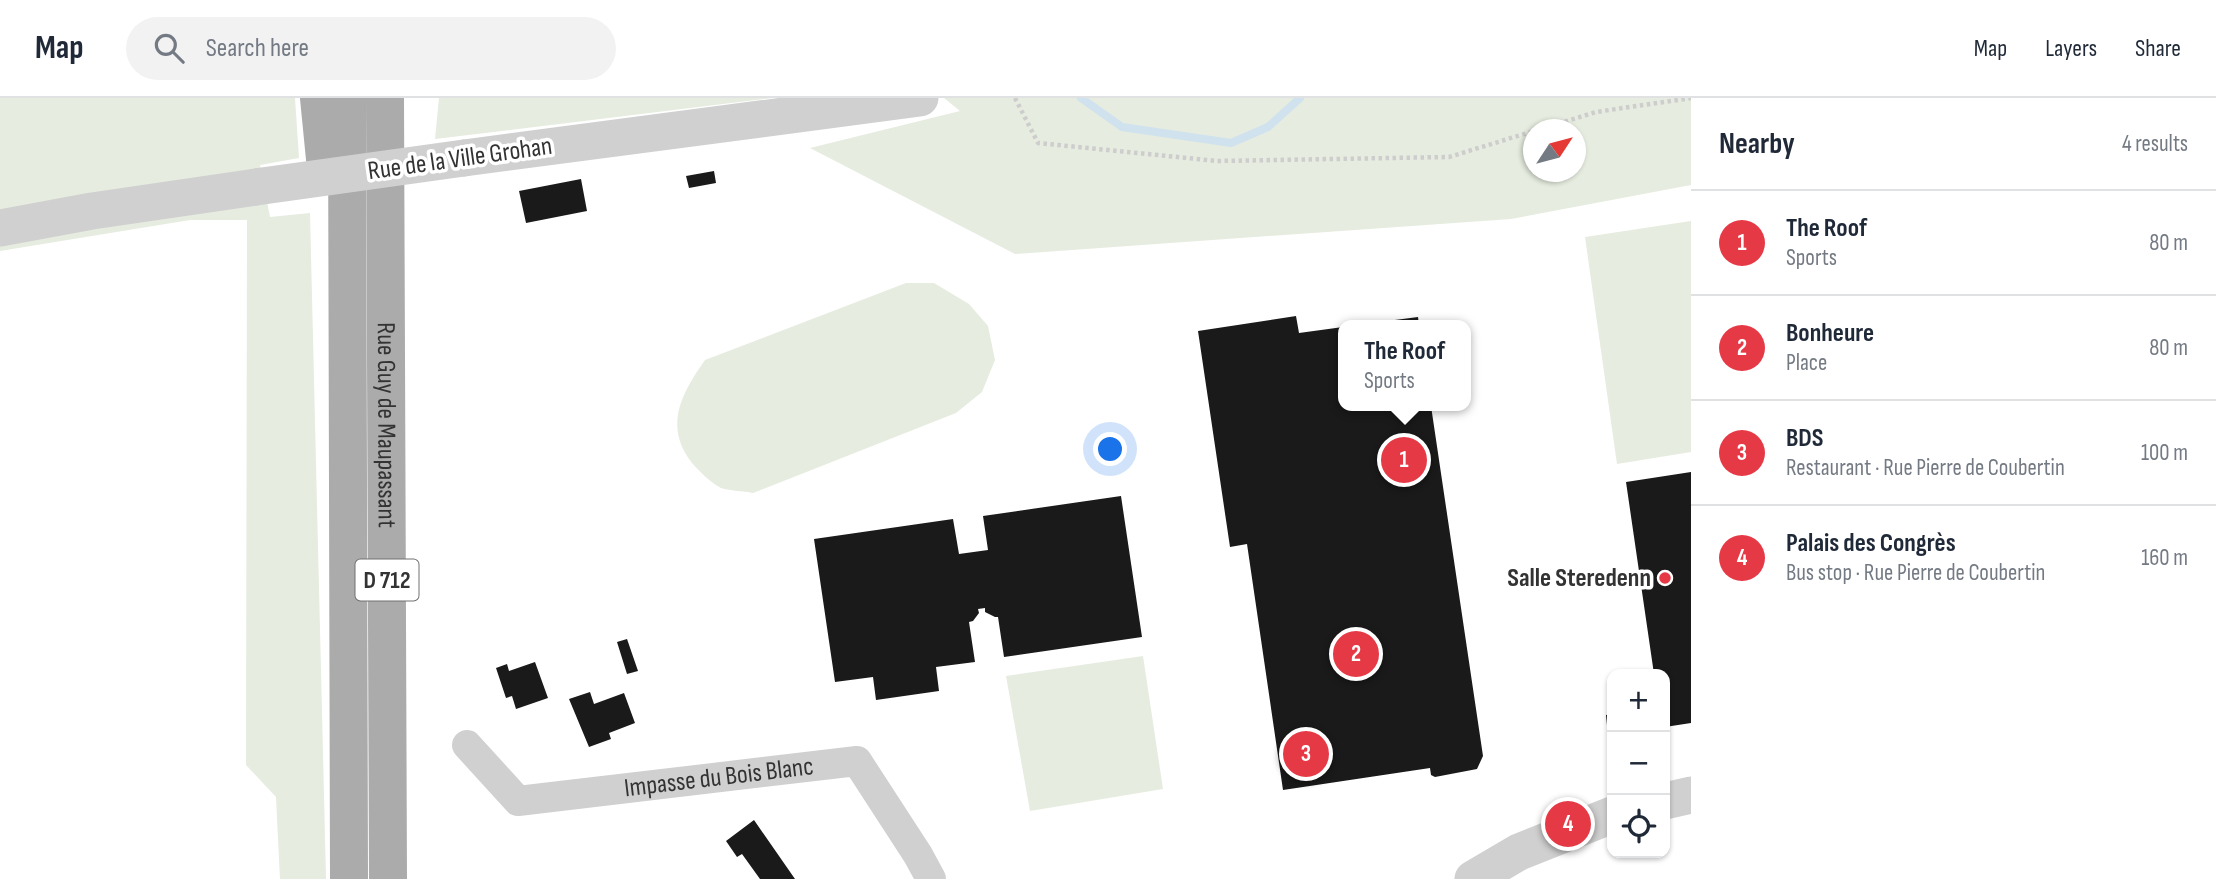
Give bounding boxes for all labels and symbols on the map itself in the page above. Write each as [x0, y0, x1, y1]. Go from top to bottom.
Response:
north arrow [1523, 119, 1586, 182]
street label: Rue de la Ville Grohan [366, 131, 554, 187]
street label: Rue Guy de Maupassant [370, 322, 402, 528]
your location [1093, 432, 1127, 466]
pin: 1 [1381, 434, 1427, 486]
road number: D 712 [356, 560, 418, 601]
place label: Salle Steredenn [1507, 563, 1651, 594]
marker: Salle Steredenn [1657, 570, 1673, 586]
pin: 2 [1333, 628, 1379, 680]
pin: 3 [1283, 728, 1329, 780]
street label: Impasse du Bois Blanc [623, 751, 815, 804]
pin: 4 [1545, 798, 1591, 850]

